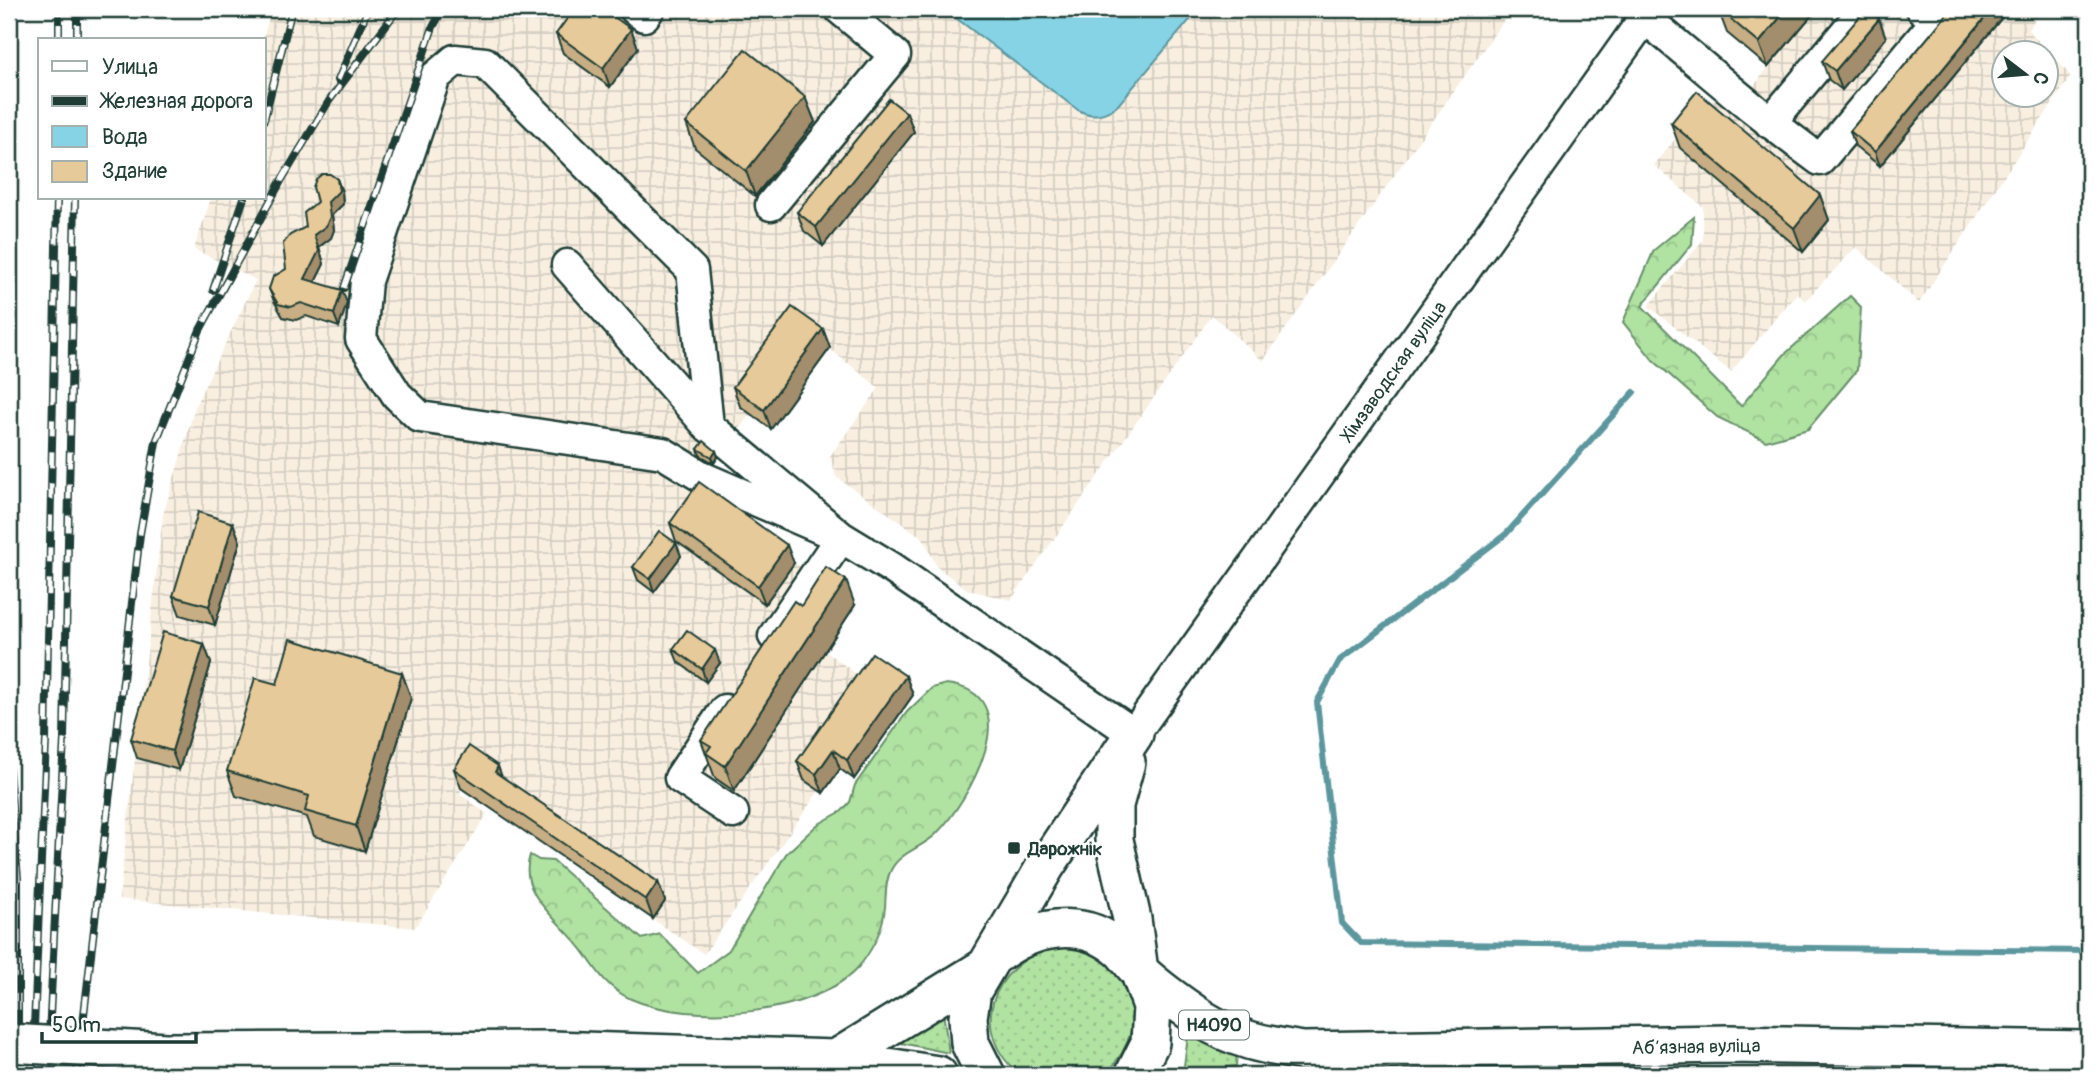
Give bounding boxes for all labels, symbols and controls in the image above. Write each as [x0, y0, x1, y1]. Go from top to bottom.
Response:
legend [38, 38, 266, 200]
north arrow [1990, 38, 2060, 108]
text: Улица [102, 54, 158, 81]
text: С [2027, 69, 2054, 88]
text: Железная дорога [99, 88, 253, 115]
text: Вода [102, 124, 148, 151]
text: Здание [102, 158, 168, 185]
street label: Хімзаводская вуліца [1335, 296, 1452, 447]
place label: Дарожнік [1027, 837, 1102, 861]
marker: Дарожнік [1006, 840, 1022, 856]
scale bar [42, 1000, 196, 1044]
road number: Н4090 [1179, 1010, 1249, 1040]
text: 50 m [52, 1012, 101, 1039]
street label: Абʼязная вуліца [1631, 1034, 1761, 1060]

